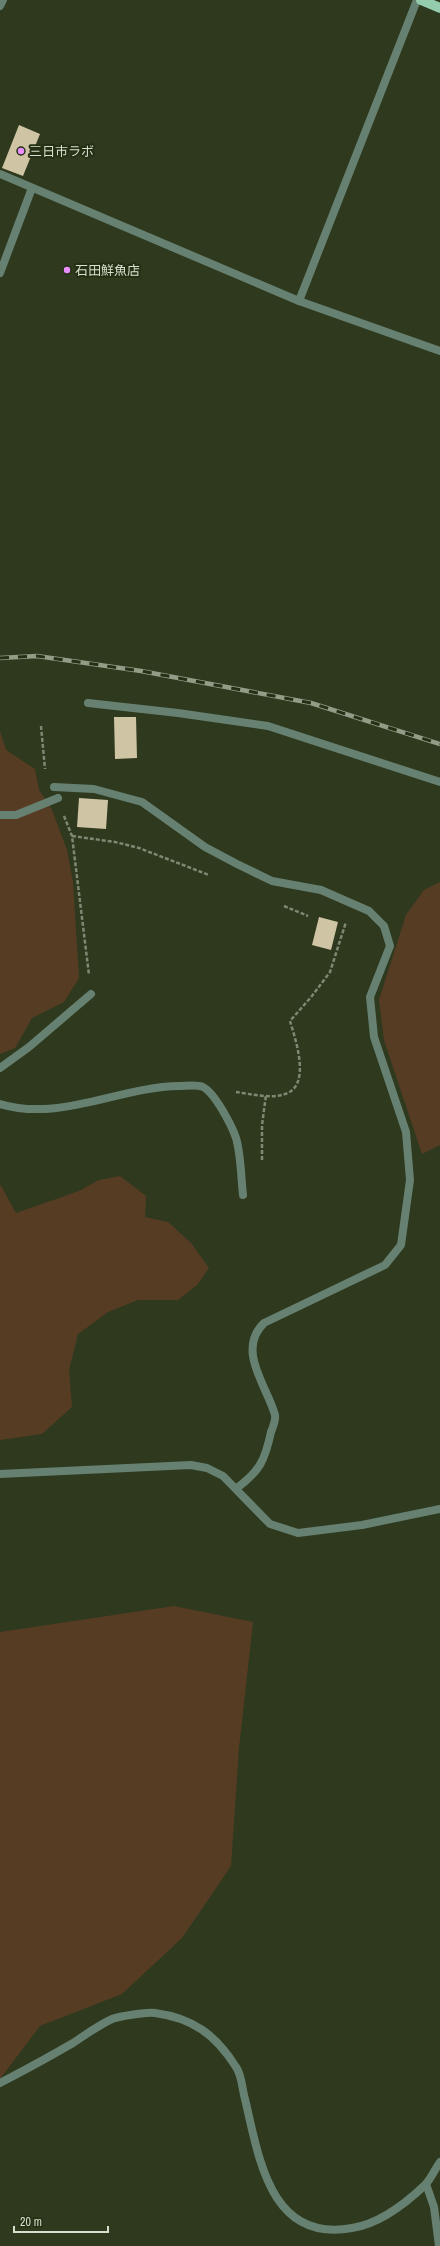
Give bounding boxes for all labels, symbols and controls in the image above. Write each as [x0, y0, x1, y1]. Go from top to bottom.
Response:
place label: 三日市ラボ [29, 143, 94, 160]
marker: 三日市ラボ [16, 146, 26, 156]
place label: 石田鮮魚店 [75, 262, 140, 279]
marker: 石田鮮魚店 [62, 265, 72, 275]
scale bar [14, 2208, 108, 2234]
text: 20 m [20, 2214, 42, 2230]

